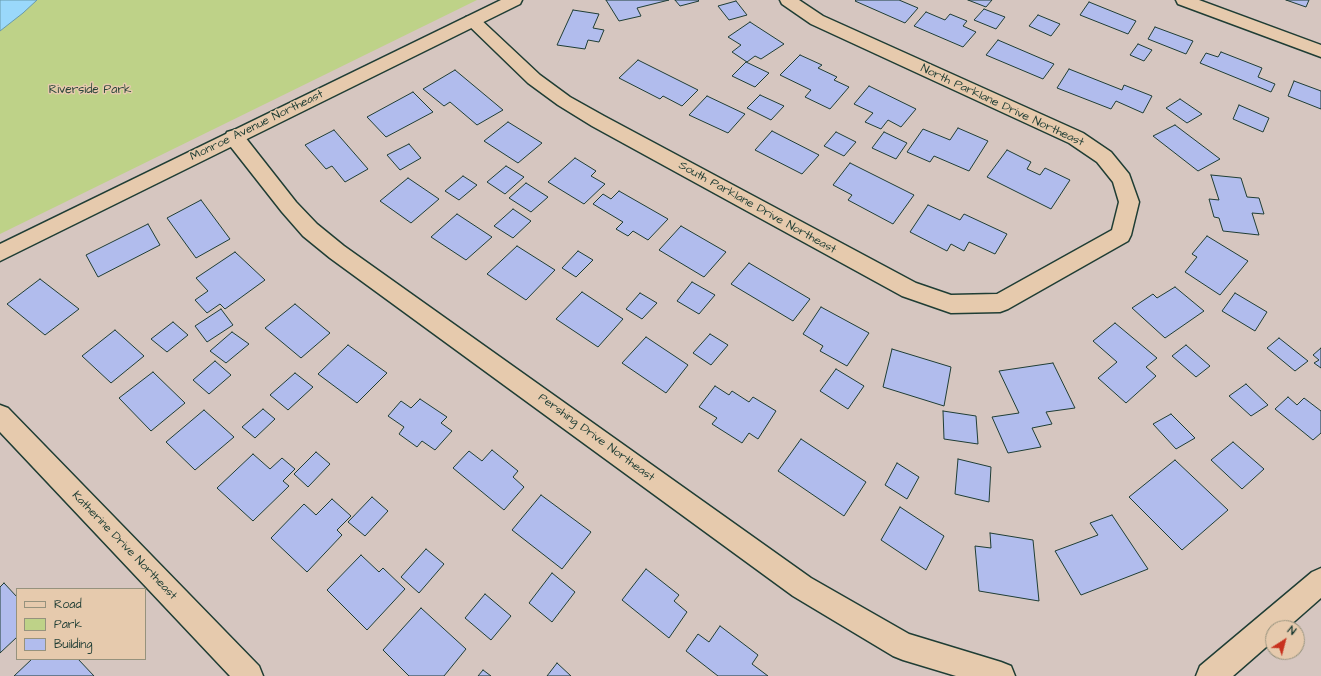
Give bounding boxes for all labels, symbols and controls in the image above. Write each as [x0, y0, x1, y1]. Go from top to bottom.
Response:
street label: North Parklane Drive Northeast [918, 62, 1086, 150]
park label: Riverside Park [49, 83, 131, 97]
street label: Monroe Avenue Northeast [188, 87, 326, 165]
street label: South Parklane Drive Northeast [676, 159, 838, 257]
street label: Pershing Drive Northeast [535, 391, 657, 485]
street label: Katherine Drive Northeast [68, 489, 180, 603]
legend [16, 588, 146, 660]
text: Road [54, 596, 82, 613]
text: Park [54, 616, 82, 633]
north arrow [1265, 620, 1305, 660]
text: N [1285, 623, 1299, 639]
text: Building [54, 636, 92, 653]

